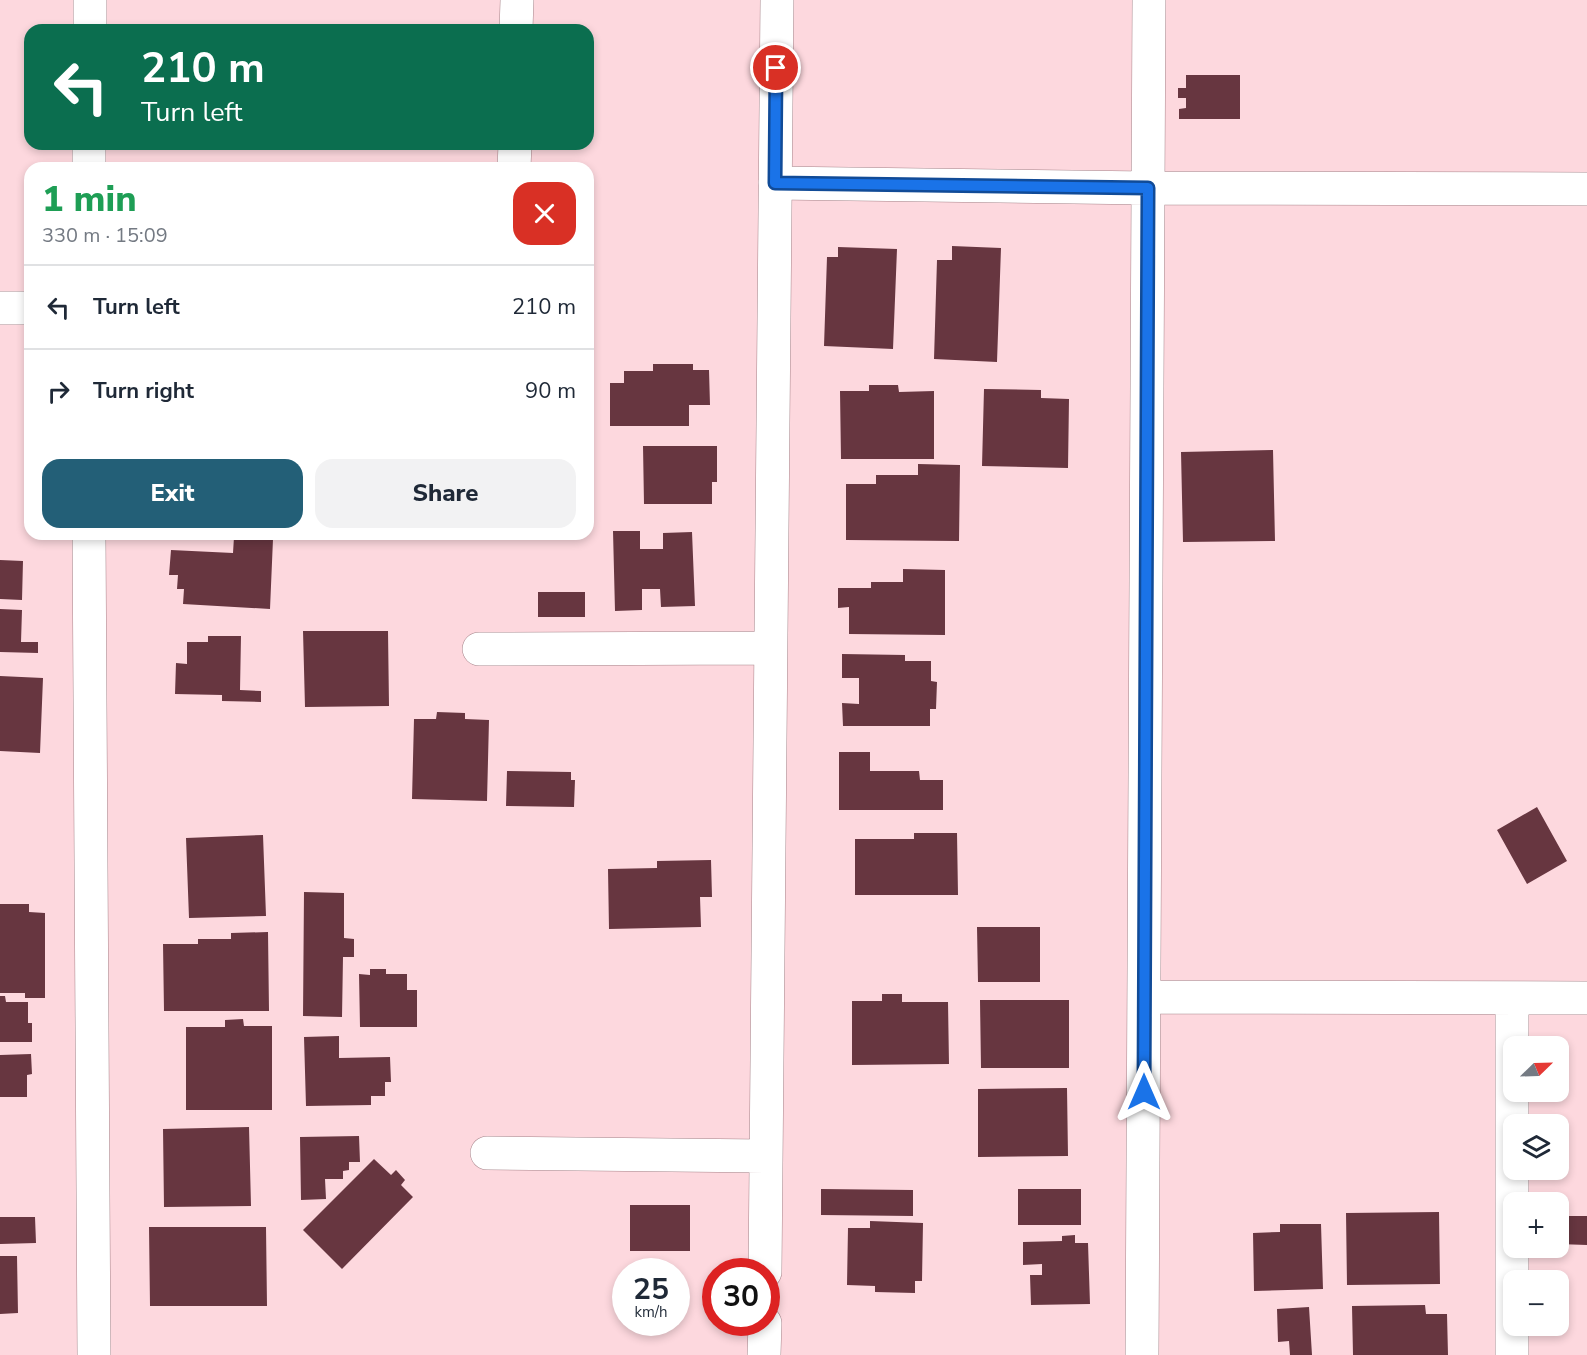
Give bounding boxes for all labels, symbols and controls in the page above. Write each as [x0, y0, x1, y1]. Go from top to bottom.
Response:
text: 210 m [141, 40, 265, 97]
pin [750, 42, 801, 93]
icon: left [42, 48, 120, 126]
icon: arrive [759, 51, 792, 84]
text: Turn left [141, 94, 242, 131]
text: 1 min [42, 175, 137, 224]
button: close [513, 182, 576, 245]
text: 330 m · 15:09 [42, 222, 168, 249]
icon: left [42, 291, 75, 324]
text: Turn left [93, 292, 180, 322]
text: 210 m [512, 292, 576, 322]
icon: right [42, 375, 75, 408]
text: Turn right [93, 376, 194, 406]
text: 90 m [525, 376, 576, 406]
button: Exit [42, 459, 303, 528]
button: Share [315, 459, 576, 528]
north arrow [1503, 1036, 1569, 1102]
map controls [1503, 1036, 1569, 1336]
position arrow [1112, 1060, 1176, 1124]
button: layers [1503, 1114, 1569, 1180]
button: + [1503, 1192, 1569, 1258]
speed limit sign: 30 [702, 1258, 780, 1336]
text: 25 [633, 1269, 669, 1310]
button: − [1503, 1270, 1569, 1336]
text: km/h [634, 1302, 668, 1322]

